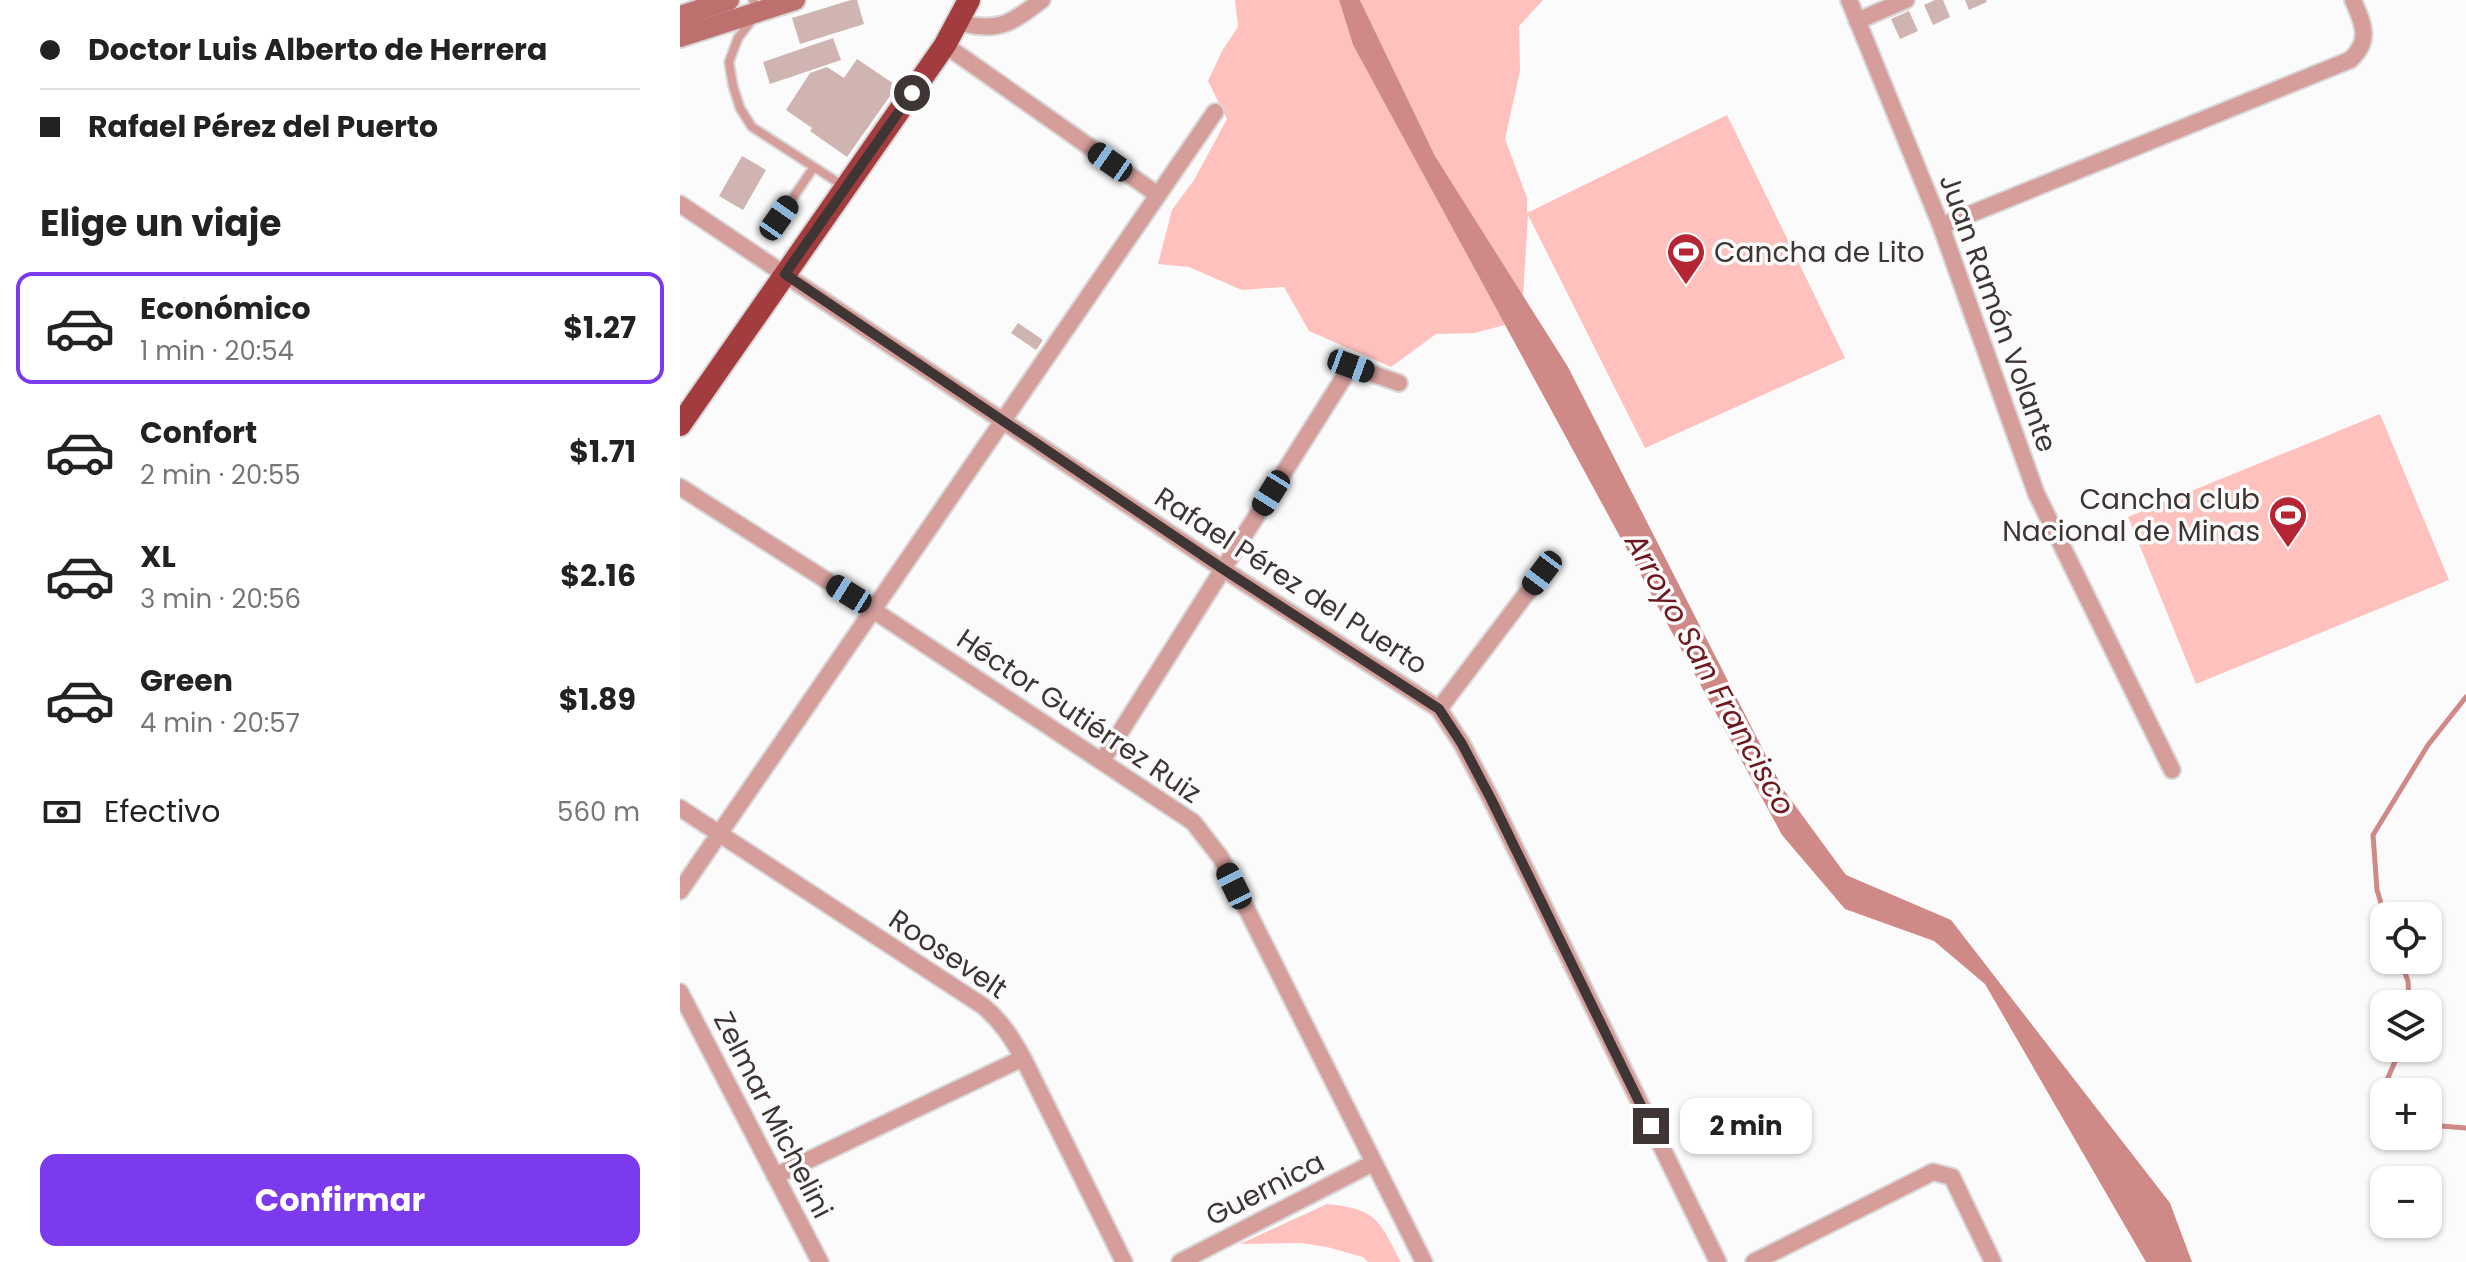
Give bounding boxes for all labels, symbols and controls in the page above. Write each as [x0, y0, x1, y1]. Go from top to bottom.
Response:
text: Doctor Luis Alberto de Herrera [88, 28, 547, 71]
route start [894, 75, 930, 111]
text: Rafael Pérez del Puerto [88, 105, 438, 148]
car [1083, 138, 1137, 186]
street label: Juan Ramón Volante [1930, 169, 2066, 457]
car [755, 191, 803, 245]
text: Elige un viaje [40, 198, 282, 249]
sports icon: Cancha de Lito [1665, 231, 1707, 286]
place label: Cancha de Lito [1714, 233, 1925, 272]
text: Económico [140, 287, 311, 330]
icon: car [44, 292, 116, 364]
text: $1.27 [563, 306, 636, 349]
text: 1 min · 20:54 [140, 333, 294, 369]
car [1324, 347, 1378, 385]
text: Confort [140, 411, 257, 454]
icon: car [44, 416, 116, 488]
text: $1.71 [569, 430, 636, 473]
text: 2 min · 20:55 [140, 457, 301, 493]
car [1248, 466, 1294, 520]
street label: Rafael Pérez del Puerto [1147, 478, 1435, 684]
place label: Cancha club Nacional de Minas [2002, 480, 2260, 551]
sports icon: Cancha club Nacional de Minas [2267, 494, 2309, 549]
water label: Arroyo San Francisco [1614, 524, 1806, 823]
text: XL [140, 535, 176, 578]
icon: car [44, 540, 116, 612]
car [1518, 547, 1566, 599]
text: $2.16 [560, 554, 636, 597]
car [822, 571, 876, 617]
text: 3 min · 20:56 [140, 581, 301, 617]
street label: Héctor Gutiérrez Ruiz [949, 620, 1209, 812]
text: Green [140, 659, 233, 702]
icon: car [44, 664, 116, 736]
text: $1.89 [559, 678, 636, 721]
text: 4 min · 20:57 [140, 705, 300, 741]
icon: cash [40, 790, 84, 834]
text: Efectivo [104, 790, 220, 833]
text: 560 m [557, 794, 640, 830]
car [1213, 859, 1255, 913]
street label: Roosevelt [881, 900, 1015, 1008]
map controls [2370, 902, 2442, 1238]
button: locate [2370, 902, 2442, 974]
button: layers [2370, 990, 2442, 1062]
street label: Zelmar Michelini [704, 1005, 842, 1225]
button: + [2370, 1078, 2442, 1150]
callout: 2 min [1679, 1098, 1811, 1154]
route end [1633, 1108, 1669, 1144]
text: 2 min [1709, 1108, 1783, 1144]
street label: Guernica [1199, 1143, 1331, 1235]
button: Confirmar [40, 1154, 640, 1246]
button: − [2370, 1166, 2442, 1238]

